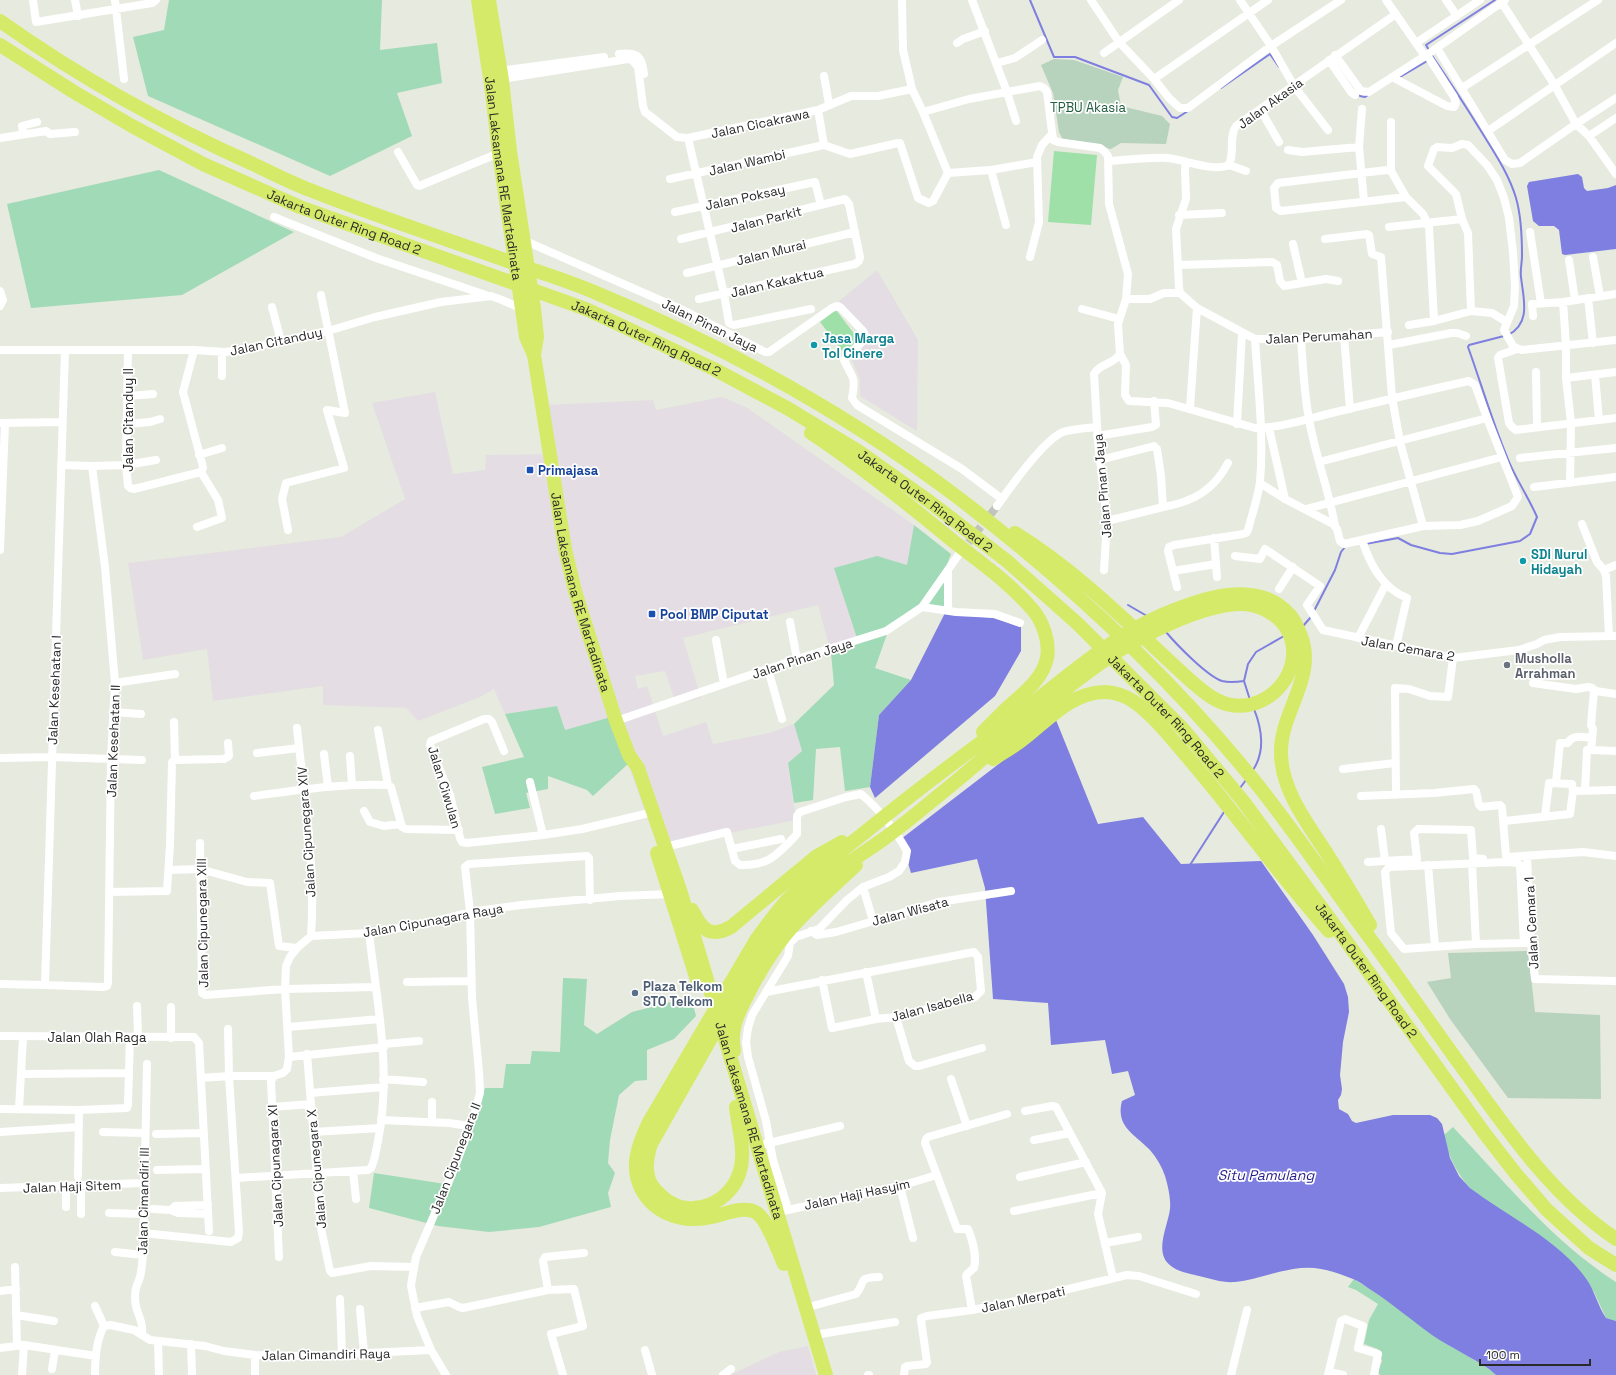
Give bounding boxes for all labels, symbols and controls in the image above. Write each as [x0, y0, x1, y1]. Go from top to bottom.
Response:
street label: Jalan Akasia [1234, 74, 1307, 133]
street label: Jalan Laksamana RE Martadinata [481, 75, 526, 282]
park label: TPBU Akasia [1050, 99, 1126, 116]
street label: Jalan Cicakrawa [709, 105, 811, 142]
street label: Jalan Wambi [707, 145, 787, 180]
street label: Jalan Poksay [704, 181, 787, 214]
street label: Jakarta Outer Ring Road 2 [264, 185, 424, 259]
street label: Jalan Parkit [729, 202, 804, 237]
street label: Jalan Murai [734, 236, 808, 269]
street label: Jalan Kakaktua [729, 263, 826, 301]
street label: Jalan Pinan Jaya [659, 295, 761, 356]
street label: Jakarta Outer Ring Road 2 [569, 296, 724, 380]
street label: Jalan Citanduy [228, 323, 324, 360]
street label: Jalan Perumahan [1265, 325, 1373, 348]
place label: Jasa Marga Tol Cinere [822, 330, 895, 362]
marker: Jasa Marga Tol Cinere [809, 340, 819, 350]
street label: Jalan Citanduy II [120, 368, 137, 472]
street label: Jalan Pinan Jaya [1089, 433, 1116, 539]
street label: Jakarta Outer Ring Road 2 [854, 446, 996, 556]
place label: Primajasa [538, 462, 599, 479]
marker: Primajasa [525, 465, 535, 475]
street label: Jalan Laksamana RE Martadinata [547, 491, 614, 695]
place label: SDI Nurul Hidayah [1531, 546, 1588, 578]
marker: SDI Nurul Hidayah [1518, 556, 1528, 566]
place label: Pool BMP Ciputat [660, 606, 769, 623]
marker: Pool BMP Ciputat [647, 609, 657, 619]
street label: Jalan Cemara 2 [1360, 632, 1456, 665]
street label: Jalan Pinan Jaya [750, 634, 855, 683]
street label: Jalan Kesehatan I [44, 635, 65, 745]
place label: Musholla Arrahman [1515, 650, 1576, 682]
street label: Jakarta Outer Ring Road 2 [1104, 651, 1228, 782]
marker: Musholla Arrahman [1502, 660, 1512, 670]
street label: Jalan Kesehatan II [103, 684, 124, 798]
street label: Jalan Ciwulan [424, 744, 465, 830]
street label: Jalan Cipunegara XIV [293, 766, 320, 898]
street label: Jalan Cipunegara XIII [193, 858, 212, 988]
street label: Jalan Cemara 1 [1521, 876, 1542, 970]
street label: Jalan Wisata [870, 893, 951, 930]
street label: Jakarta Outer Ring Road 2 [1311, 899, 1421, 1042]
street label: Jalan Cipunagara Raya [362, 900, 505, 941]
place label: Plaza Telkom STO Telkom [643, 978, 722, 1010]
street label: Jalan Isabella [889, 987, 975, 1026]
marker: Plaza Telkom STO Telkom [630, 988, 640, 998]
street label: Jalan Laksamana RE Martadinata [711, 1020, 787, 1222]
street label: Jalan Olah Raga [48, 1029, 147, 1046]
street label: Jalan Cipunegara II [426, 1100, 485, 1216]
street label: Jalan Cipunagara XI [264, 1104, 287, 1228]
street label: Jalan Cipunegara X [303, 1108, 330, 1229]
street label: Jalan Cimandiri III [134, 1147, 153, 1255]
water label: Situ Pamulang [1218, 1166, 1315, 1184]
street label: Jalan Haji Hasyim [803, 1175, 912, 1214]
street label: Jalan Haji Sitem [23, 1176, 121, 1197]
street label: Jalan Merpati [980, 1282, 1067, 1317]
scale bar [1480, 1341, 1590, 1367]
street label: Jalan Cimandiri Raya [261, 1345, 391, 1364]
text: 100 m [1486, 1347, 1520, 1363]

